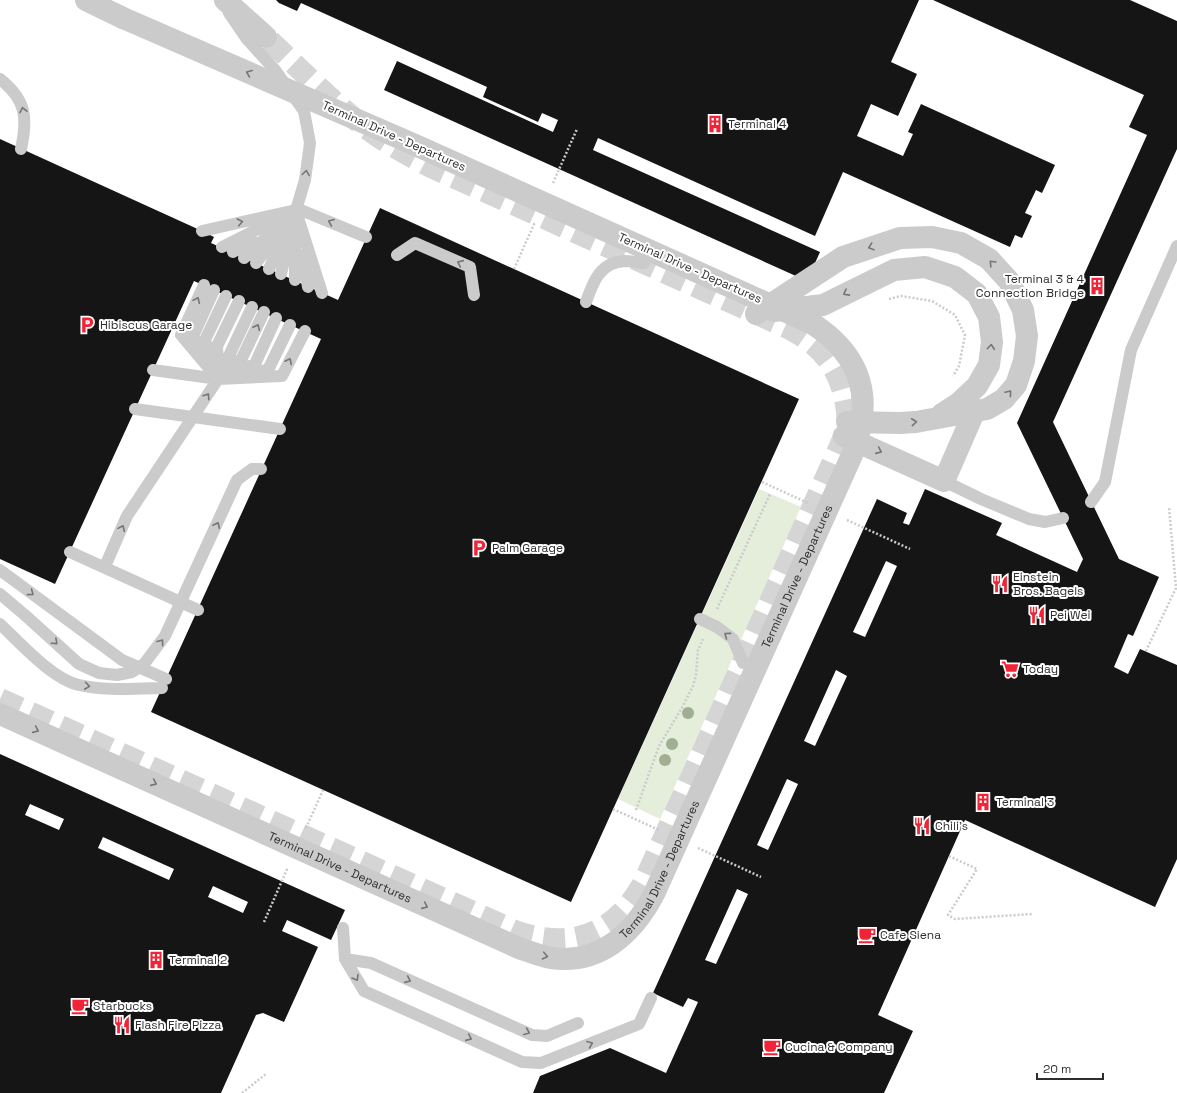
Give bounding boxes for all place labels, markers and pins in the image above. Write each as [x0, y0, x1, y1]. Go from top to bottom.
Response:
building icon: Terminal 4 [705, 114, 725, 134]
place label: Terminal 4 [728, 116, 787, 132]
place label: Terminal 3 & 4 Connection Bridge [976, 271, 1084, 301]
building icon: Terminal 3 & 4 Connection Bridge [1087, 276, 1107, 296]
parking icon: Hibiscus Garage [77, 315, 97, 335]
place label: Hibiscus Garage [100, 317, 192, 333]
parking icon: Palm Garage [469, 538, 489, 558]
place label: Palm Garage [492, 540, 563, 556]
place label: Einstein Bros. Bagels [1013, 569, 1083, 599]
restaurant icon: Einstein Bros. Bagels [990, 574, 1010, 594]
restaurant icon: Pei Wei [1027, 605, 1047, 625]
place label: Pei Wei [1050, 607, 1090, 623]
supermarket icon: Today [1000, 659, 1020, 679]
place label: Today [1023, 661, 1058, 677]
building icon: Terminal 3 [973, 792, 993, 812]
place label: Terminal 3 [996, 794, 1054, 810]
restaurant icon: Chili's [912, 816, 932, 836]
place label: Chili's [935, 818, 968, 834]
cafe icon: Cafe Siena [857, 925, 877, 945]
place label: Cafe Siena [880, 927, 941, 943]
building icon: Terminal 2 [146, 950, 166, 970]
place label: Terminal 2 [169, 952, 227, 968]
cafe icon: Starbucks [70, 996, 90, 1016]
place label: Starbucks [93, 998, 152, 1014]
restaurant icon: Flash Fire Pizza [112, 1015, 132, 1035]
place label: Flash Fire Pizza [135, 1017, 222, 1033]
cafe icon: Cucina & Company [762, 1037, 782, 1057]
place label: Cucina & Company [785, 1039, 893, 1055]

